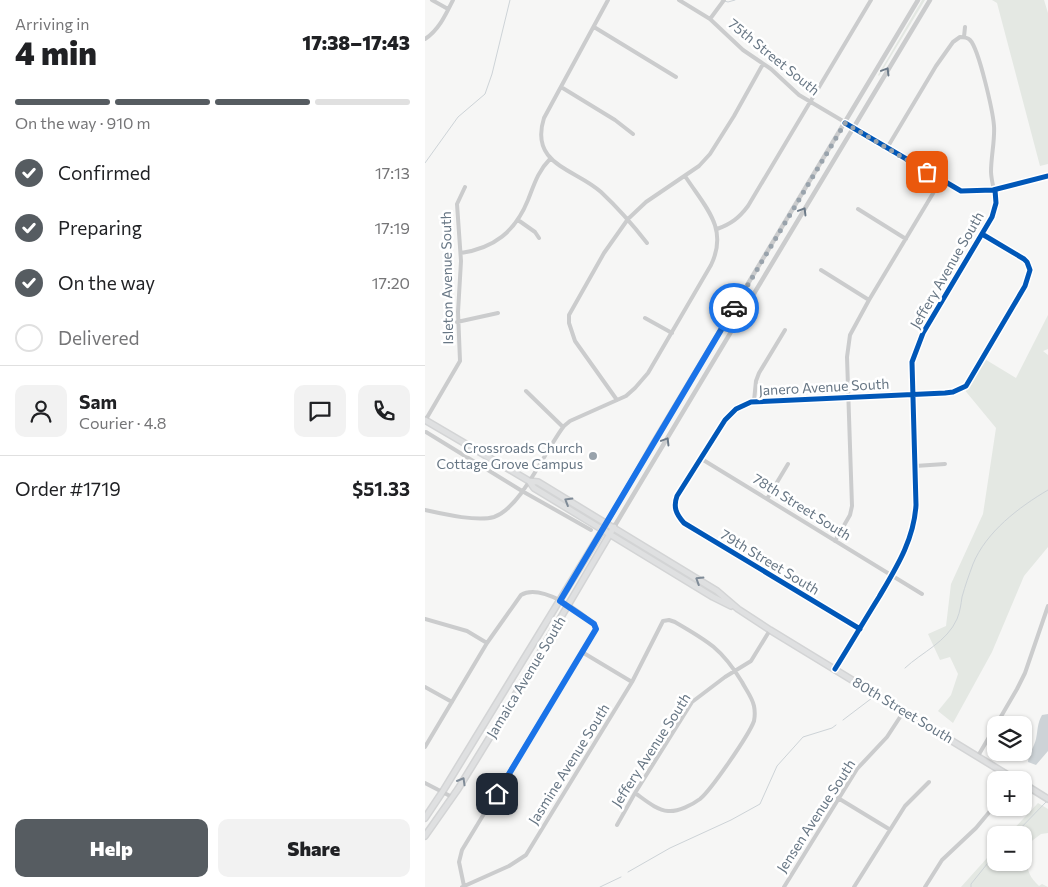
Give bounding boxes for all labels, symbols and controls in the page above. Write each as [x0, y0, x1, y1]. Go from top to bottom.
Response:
text: Arriving in [15, 14, 89, 33]
street label: 75th Street South [725, 15, 823, 99]
text: 17:38–17:43 [302, 31, 410, 54]
text: 4 min [15, 32, 97, 72]
one-way arrow [880, 68, 890, 77]
text: On the way · 910 m [15, 113, 151, 132]
pin [906, 151, 948, 193]
icon: bag [913, 158, 941, 186]
icon: check [15, 159, 43, 187]
text: Confirmed [58, 161, 151, 184]
text: 17:13 [375, 163, 410, 182]
one-way arrow [797, 208, 807, 217]
street label: Jeffery Avenue South [906, 208, 987, 331]
street label: Isleton Avenue South [437, 211, 456, 345]
icon: check [15, 214, 43, 242]
text: Preparing [58, 216, 142, 239]
text: 17:19 [374, 218, 410, 237]
icon: check [15, 269, 43, 297]
text: On the way [58, 271, 155, 294]
text: 17:20 [372, 273, 410, 292]
courier [709, 283, 759, 333]
icon: car [720, 294, 748, 322]
text: Delivered [58, 326, 139, 349]
street label: Janero Avenue South [758, 375, 890, 398]
button: person [15, 385, 67, 437]
button: chat [294, 385, 346, 437]
button: phone [358, 385, 410, 437]
text: Sam [79, 390, 117, 413]
text: Courier · 4.8 [79, 413, 166, 432]
one-way arrow [659, 437, 669, 446]
place label: Crossroads Church Cottage Grove Campus [437, 439, 583, 472]
marker: Crossroads Church Cottage Grove Campus [587, 450, 599, 462]
street label: 78th Street South [750, 470, 855, 544]
text: Order #1719 [15, 477, 121, 500]
text: $51.33 [352, 477, 410, 500]
one-way arrow [565, 497, 574, 507]
street label: 79th Street South [718, 525, 823, 598]
one-way arrow [695, 577, 704, 586]
street label: Jamaica Avenue South [482, 613, 569, 741]
street label: 80th Street South [850, 673, 957, 746]
street label: Jeffery Avenue South [607, 690, 694, 810]
street label: Jasmine Avenue South [524, 700, 613, 827]
map controls [987, 716, 1032, 871]
button: layers [987, 716, 1032, 761]
street label: Jensen Avenue South [773, 756, 859, 875]
button: + [987, 771, 1032, 816]
pin [476, 773, 518, 815]
one-way arrow [456, 778, 466, 787]
icon: home [483, 780, 511, 808]
button: Help [15, 819, 208, 877]
button: Share [218, 819, 410, 877]
button: − [987, 826, 1032, 871]

